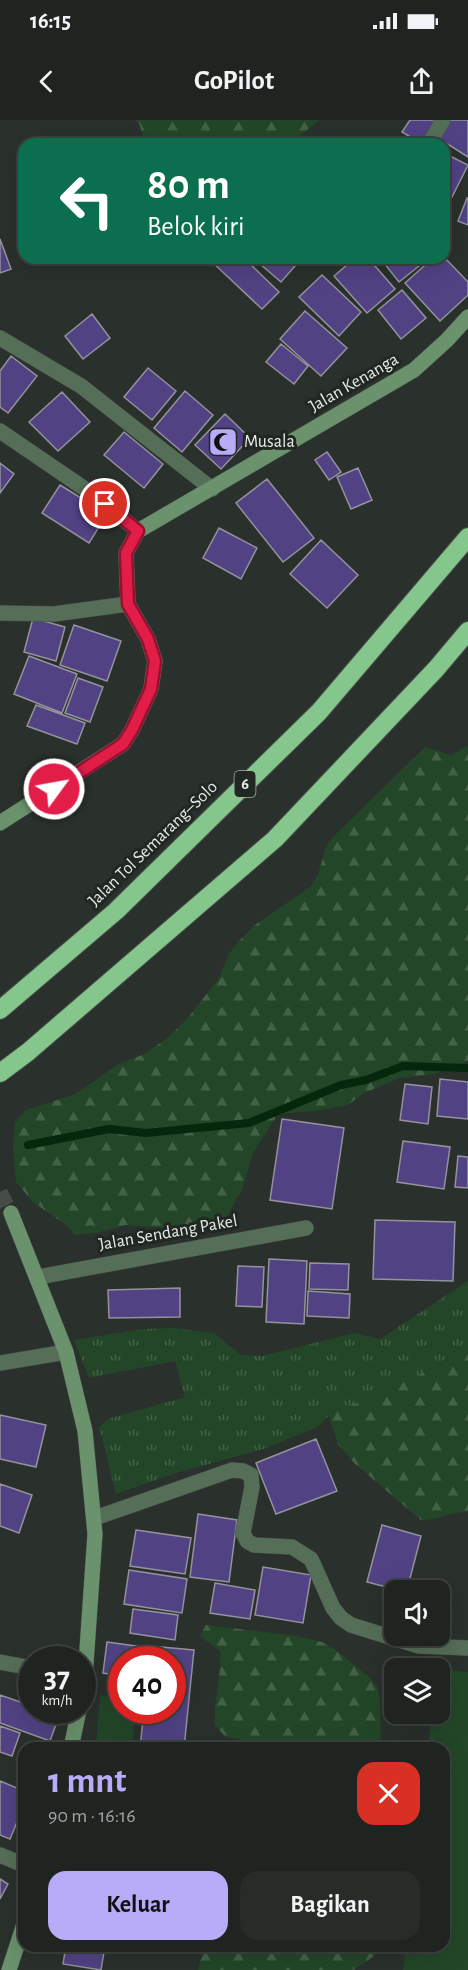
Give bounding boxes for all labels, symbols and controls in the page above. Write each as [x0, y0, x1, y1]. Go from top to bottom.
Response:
text: 16:15 [30, 10, 71, 32]
icon: back [30, 65, 63, 98]
icon: share [405, 65, 438, 98]
text: GoPilot [194, 67, 274, 94]
icon: left [48, 162, 126, 240]
text: 80 m [147, 164, 230, 206]
text: Belok kiri [147, 213, 244, 240]
street label: Jalan Kenanga [306, 350, 402, 416]
mosque icon: Musala [207, 426, 239, 458]
place label: Musala [244, 433, 295, 451]
pin [79, 478, 130, 529]
icon: arrive [88, 487, 121, 520]
position arrow [22, 757, 86, 821]
road number: 6 [234, 771, 256, 797]
street label: Jalan Tol Semarang–Solo [85, 778, 221, 910]
street label: Jalan Sendang Pakel [97, 1212, 239, 1254]
map controls [384, 1580, 450, 1724]
button: sound [384, 1580, 450, 1646]
speed limit sign: 40 [108, 1646, 186, 1724]
button: layers [384, 1658, 450, 1724]
text: 37 [44, 1663, 70, 1693]
text: km/h [42, 1693, 72, 1708]
button: close [357, 1762, 420, 1825]
text: 1 mnt [48, 1763, 126, 1799]
text: 90 m · 16:16 [48, 1806, 136, 1826]
button: Keluar [48, 1871, 228, 1940]
button: Bagikan [240, 1871, 420, 1940]

